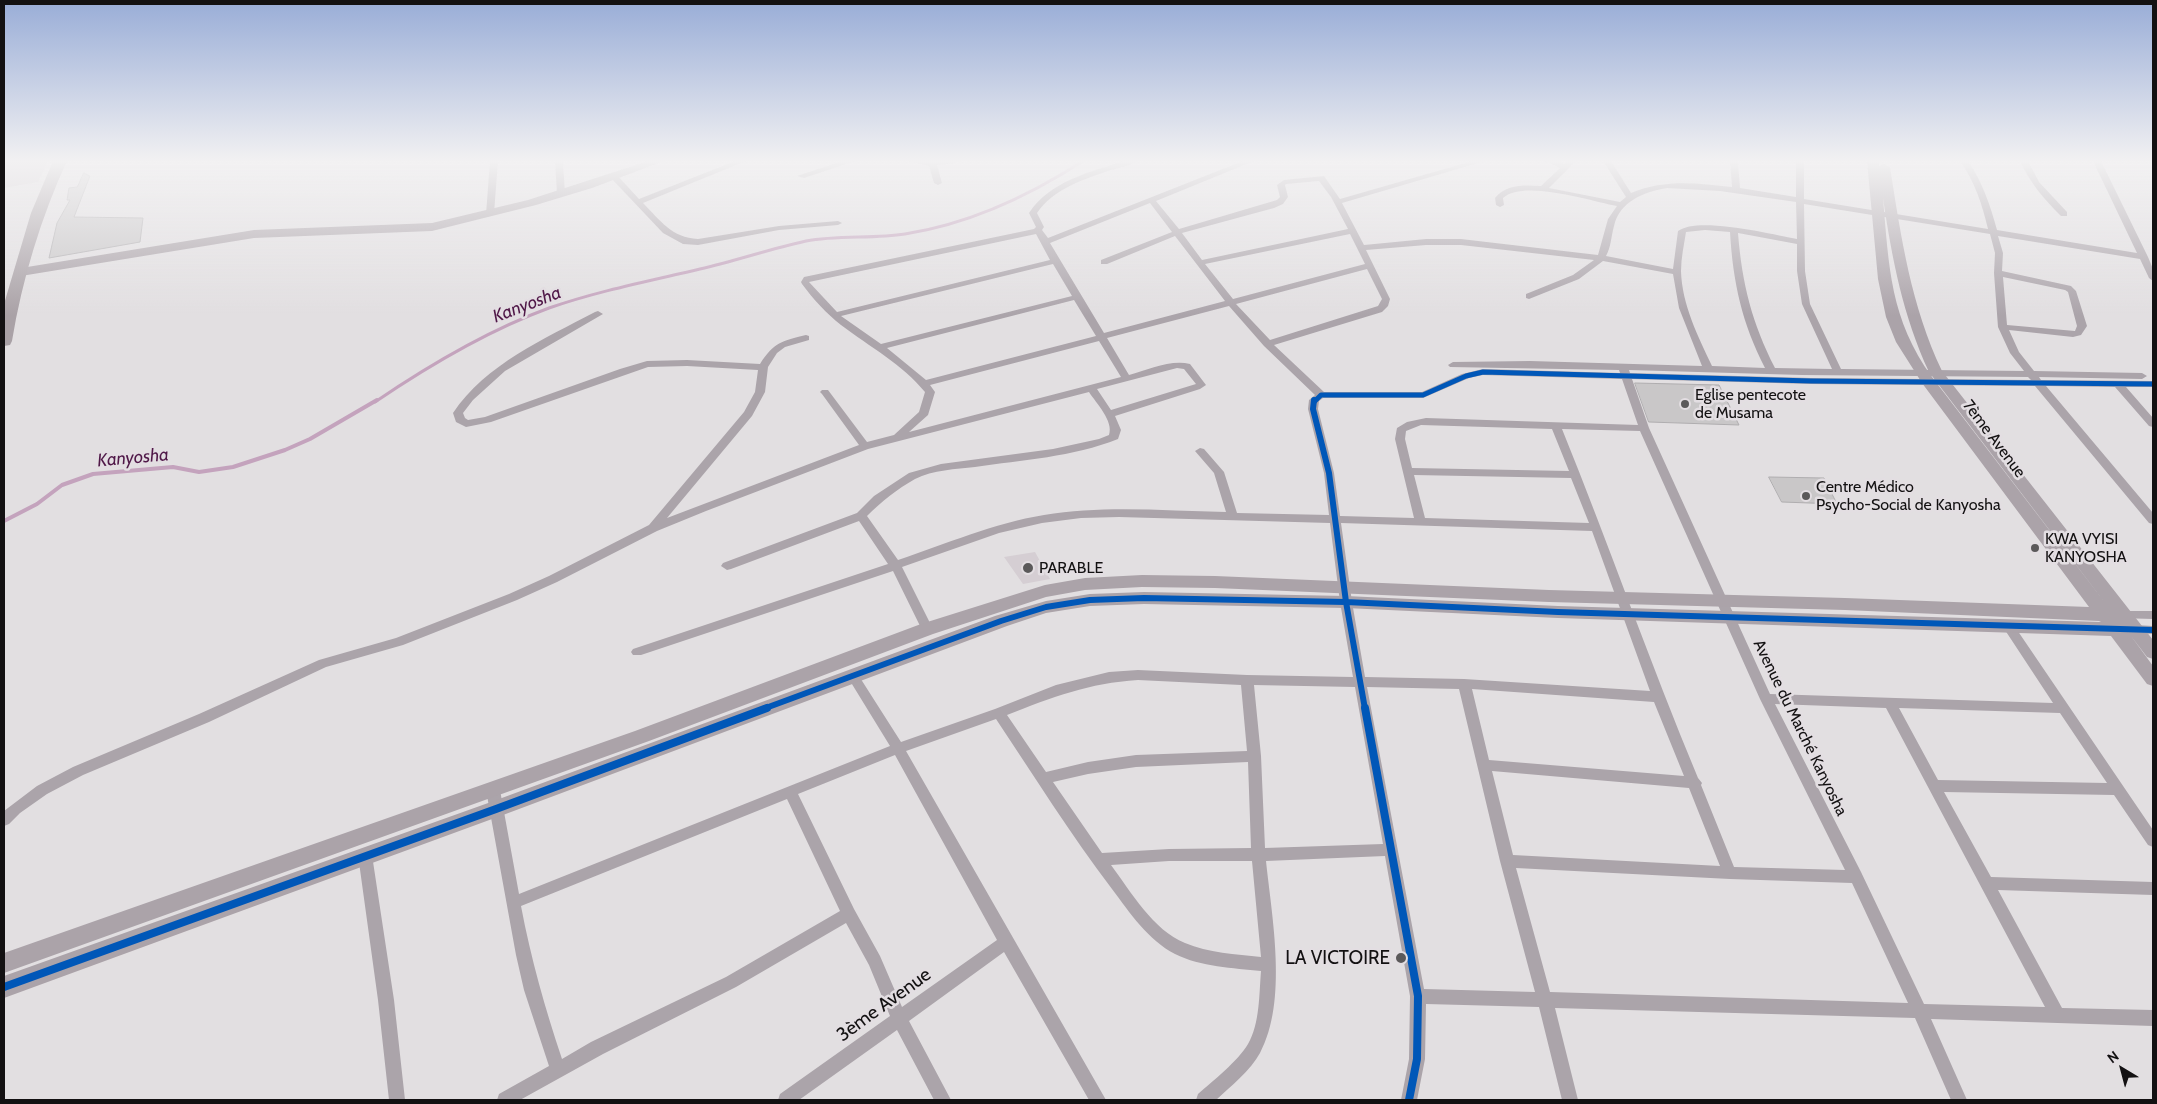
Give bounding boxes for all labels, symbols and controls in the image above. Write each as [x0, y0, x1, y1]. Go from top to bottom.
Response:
water label: Kanyosha [490, 282, 564, 328]
place label: Eglise pentecote de Musama [1695, 385, 1806, 423]
street label: 7ème Avenue [1959, 396, 2029, 482]
marker: Eglise pentecote de Musama [1679, 398, 1691, 410]
water label: Kanyosha [96, 444, 170, 472]
place label: Centre Médico Psycho-Social de Kanyosha [1816, 477, 2001, 515]
marker: Centre Médico Psycho-Social de Kanyosha [1800, 490, 1812, 502]
place label: KWA VYISI KANYOSHA [2045, 529, 2127, 567]
marker: KWA VYISI KANYOSHA [2029, 542, 2041, 554]
place label: PARABLE [1039, 558, 1103, 578]
marker: PARABLE [1021, 561, 1035, 575]
street label: Avenue du Marché Kanyosha [1749, 637, 1851, 819]
place label: LA VICTOIRE [1285, 947, 1390, 969]
marker: LA VICTOIRE [1394, 951, 1408, 965]
street label: 3ème Avenue [832, 963, 936, 1047]
north arrow [2097, 1044, 2147, 1094]
text: N [2104, 1047, 2122, 1067]

